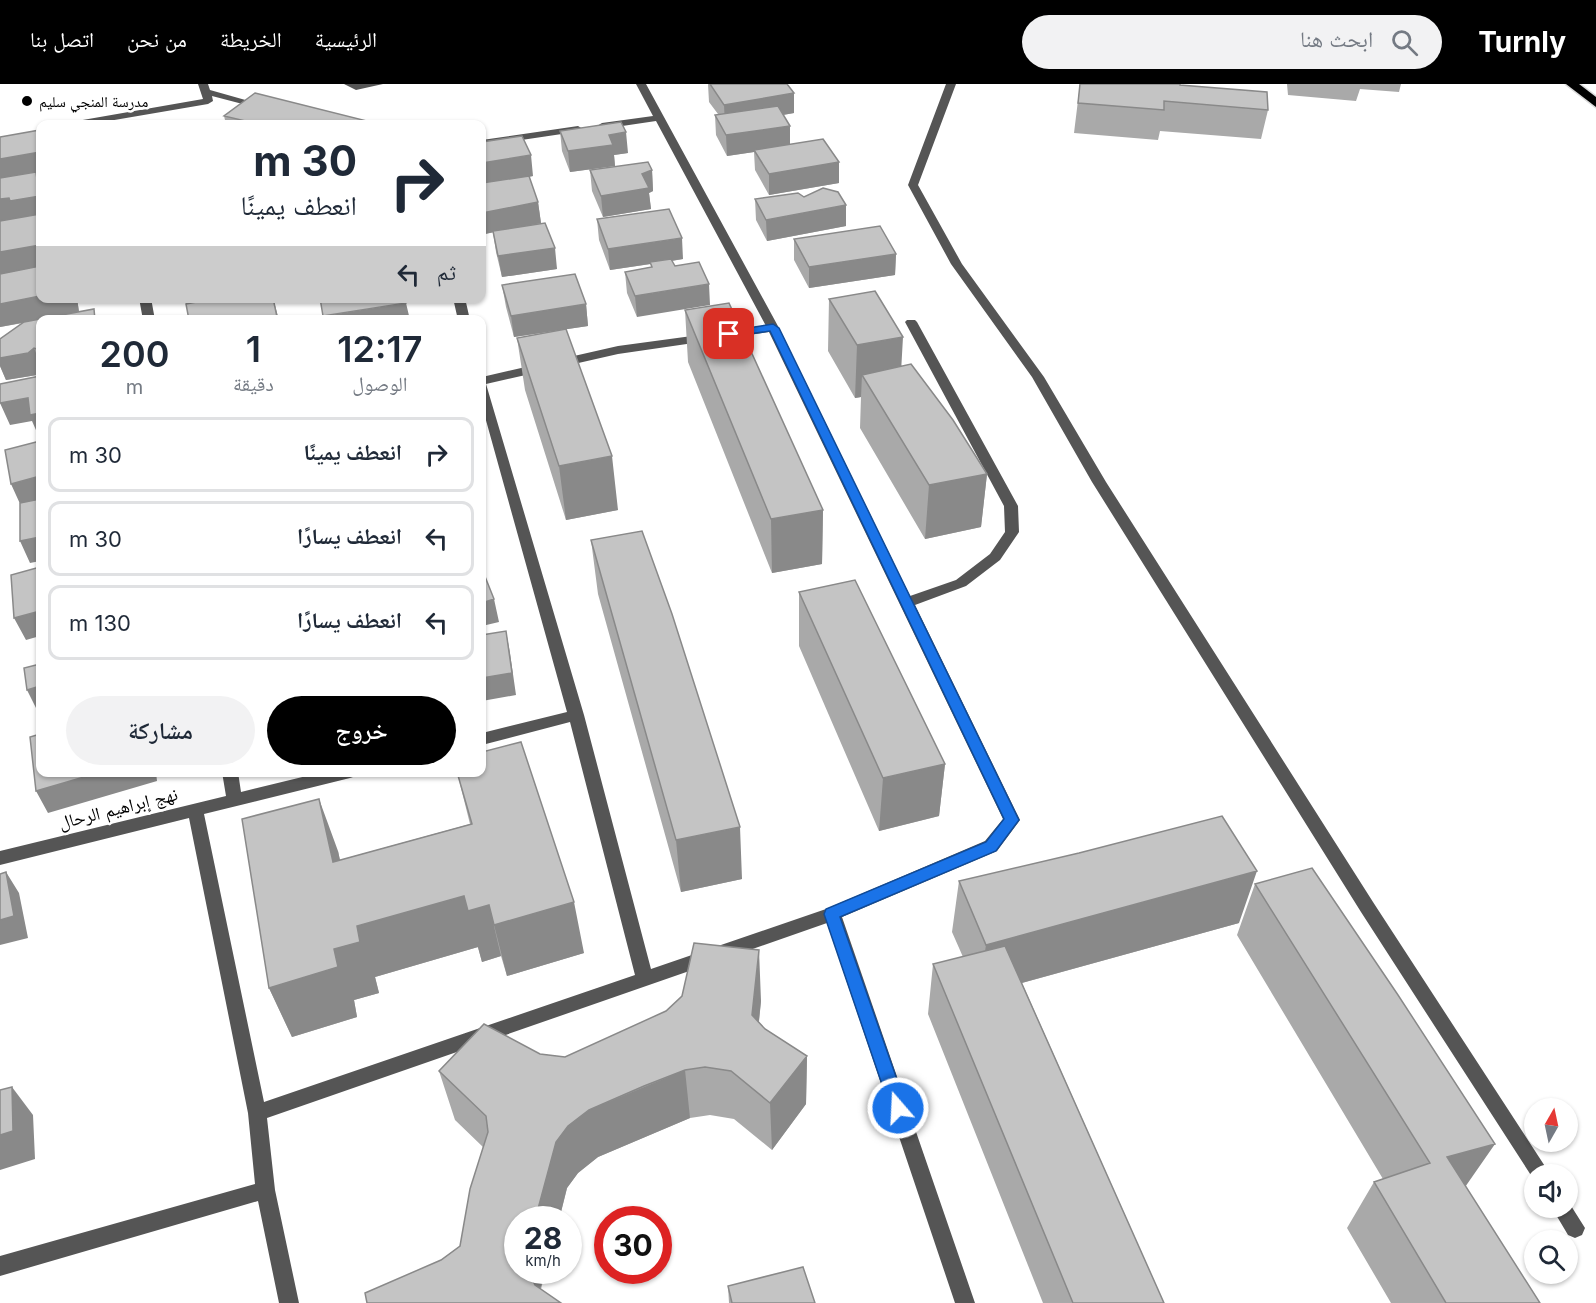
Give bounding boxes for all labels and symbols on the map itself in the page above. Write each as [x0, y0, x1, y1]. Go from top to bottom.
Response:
place label: مدرسة المنجي سليم [39, 92, 148, 113]
marker: مدرسة المنجي سليم [20, 94, 34, 108]
pin [703, 308, 754, 359]
street label: نهج إبراهيم الرحال [56, 783, 180, 835]
position arrow [866, 1076, 930, 1140]
north arrow [1524, 1098, 1578, 1152]
speed limit sign: 30 [594, 1206, 672, 1284]

